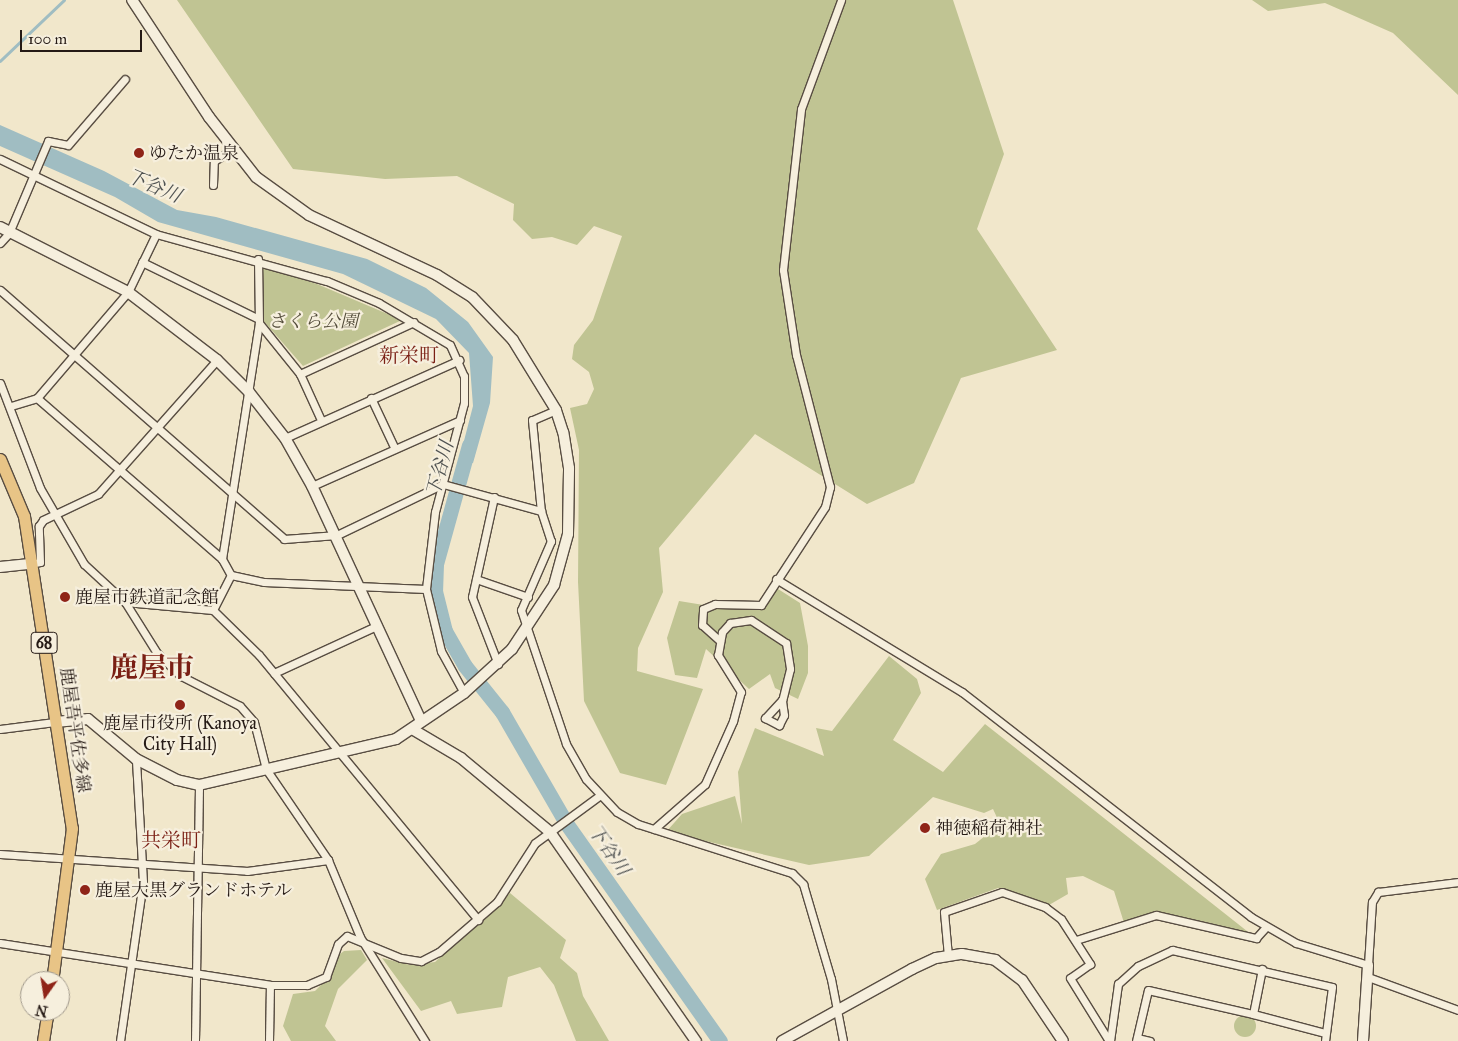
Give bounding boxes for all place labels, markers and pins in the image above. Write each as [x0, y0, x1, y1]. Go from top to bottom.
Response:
place label: ゆたか温泉 [149, 142, 239, 164]
marker: ゆたか温泉 [133, 147, 145, 159]
place label: 鹿屋市鉄道記念館 [75, 586, 219, 608]
marker: 鹿屋市鉄道記念館 [59, 591, 71, 603]
marker: 鹿屋市役所 (Kanoya City Hall) [174, 699, 186, 711]
place label: 鹿屋市役所 (Kanoya City Hall) [103, 713, 257, 756]
place label: 神徳稲荷神社 [935, 817, 1043, 839]
marker: 神徳稲荷神社 [919, 822, 931, 834]
place label: 鹿屋大黒グランドホテル [95, 879, 293, 901]
marker: 鹿屋大黒グランドホテル [79, 884, 91, 896]

